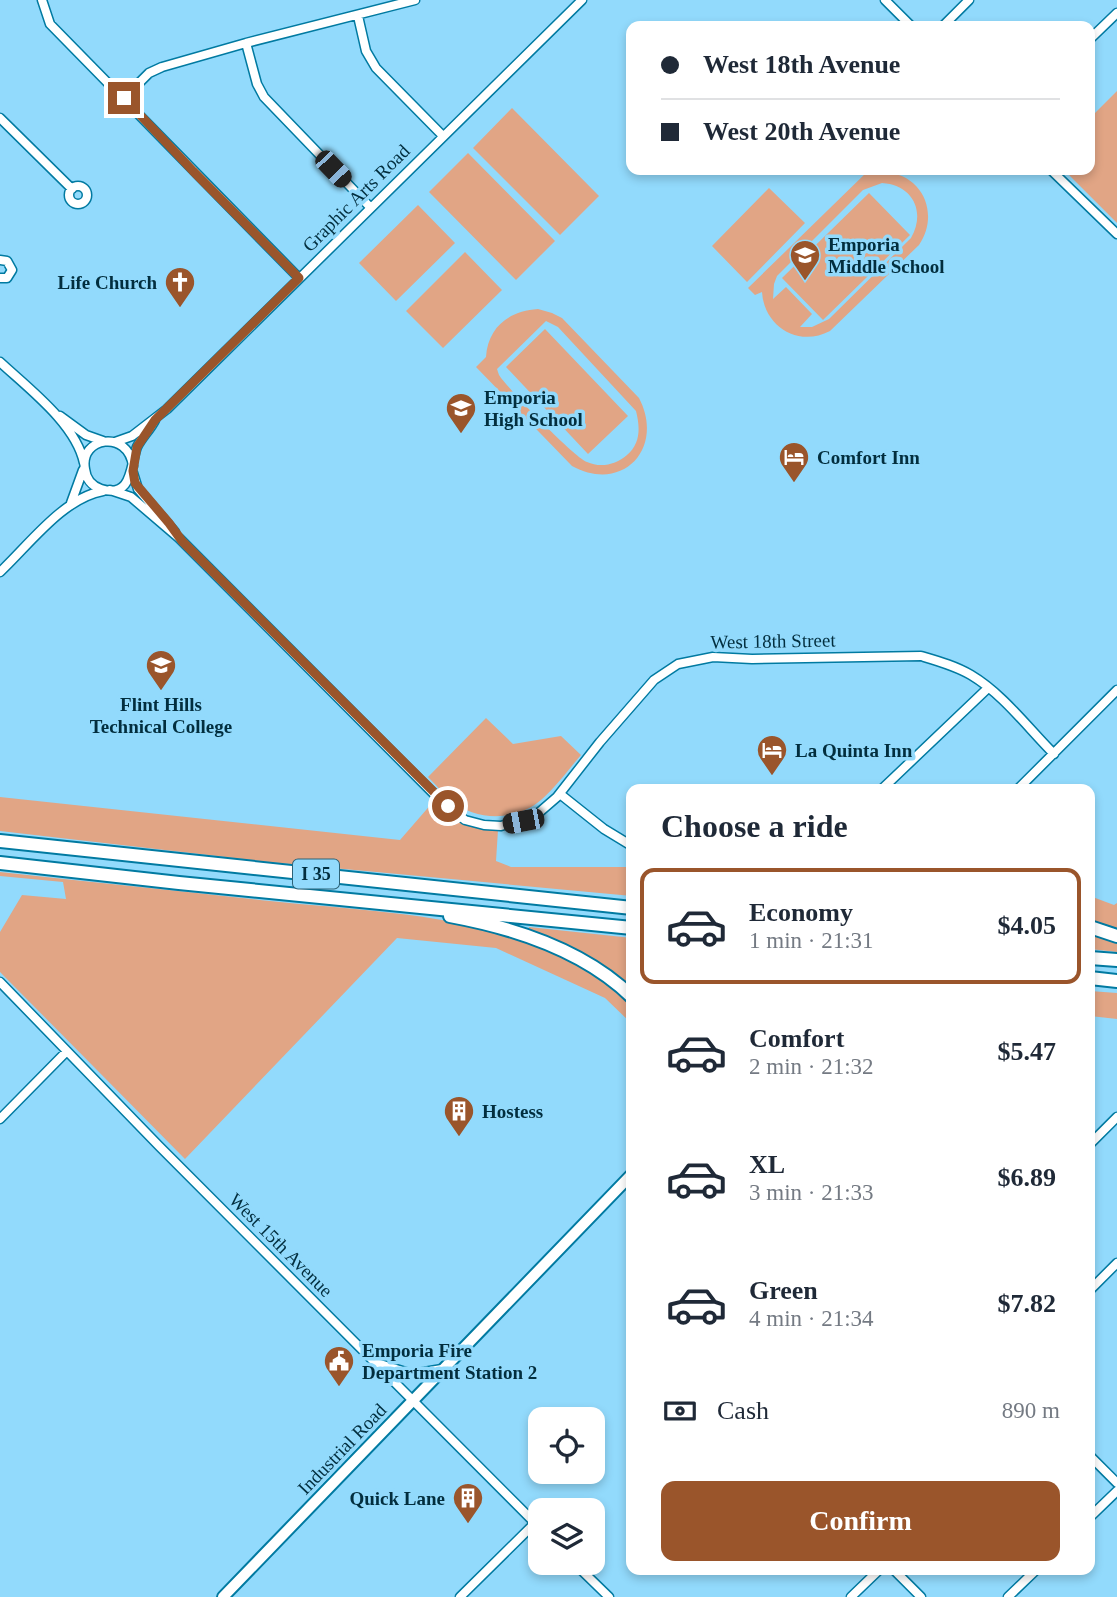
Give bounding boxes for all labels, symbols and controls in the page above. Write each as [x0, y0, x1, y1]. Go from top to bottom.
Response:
text: West 18th Avenue [703, 50, 900, 79]
route end [108, 82, 140, 114]
text: West 20th Avenue [703, 117, 900, 146]
street label: Graphic Arts Road [298, 140, 414, 256]
car [311, 147, 356, 191]
place label: Emporia Middle School [828, 234, 945, 277]
school or university icon: Emporia Middle School [788, 238, 822, 282]
church icon: Life Church [163, 265, 197, 309]
place label: Life Church [58, 272, 157, 293]
place label: Emporia High School [484, 387, 583, 430]
school or university icon: Emporia High School [444, 391, 478, 435]
hotel icon: Comfort Inn [777, 440, 811, 484]
place label: Comfort Inn [817, 447, 920, 468]
street label: West 18th Street [710, 629, 836, 653]
school or university icon: Flint Hills Technical College [144, 648, 178, 692]
place label: Flint Hills Technical College [90, 694, 232, 737]
hotel icon: La Quinta Inn [755, 733, 789, 777]
place label: La Quinta Inn [795, 740, 913, 761]
route start [432, 790, 464, 822]
car [501, 807, 546, 835]
text: Choose a ride [661, 808, 848, 844]
road number: I 35 [293, 860, 339, 888]
icon: car [665, 895, 728, 958]
text: Economy [749, 898, 853, 927]
text: $4.05 [998, 911, 1056, 940]
text: 1 min · 21:31 [749, 928, 874, 953]
icon: car [665, 1021, 728, 1084]
text: Comfort [749, 1024, 844, 1053]
text: $5.47 [998, 1037, 1056, 1066]
text: 2 min · 21:32 [749, 1054, 874, 1079]
building icon: Hostess [442, 1094, 476, 1138]
place label: Hostess [482, 1101, 543, 1122]
icon: car [665, 1147, 728, 1210]
text: XL [749, 1150, 785, 1179]
text: $6.89 [998, 1163, 1056, 1192]
text: 3 min · 21:33 [749, 1180, 874, 1205]
street label: West 15th Avenue [225, 1189, 337, 1301]
icon: car [665, 1273, 728, 1336]
text: Green [749, 1276, 818, 1305]
text: $7.82 [998, 1289, 1056, 1318]
text: 4 min · 21:34 [749, 1306, 874, 1331]
place label: Emporia Fire Department Station 2 [362, 1340, 537, 1383]
public building icon: Emporia Fire Department Station 2 [322, 1344, 356, 1388]
icon: cash [661, 1392, 699, 1430]
text: Cash [717, 1396, 769, 1425]
text: 890 m [1002, 1398, 1060, 1423]
street label: Industrial Road [294, 1399, 391, 1499]
map controls [528, 1407, 605, 1575]
button: locate [528, 1407, 605, 1484]
building icon: Quick Lane [451, 1481, 485, 1525]
button: Confirm [661, 1481, 1060, 1561]
place label: Quick Lane [349, 1488, 445, 1509]
button: layers [528, 1498, 605, 1575]

